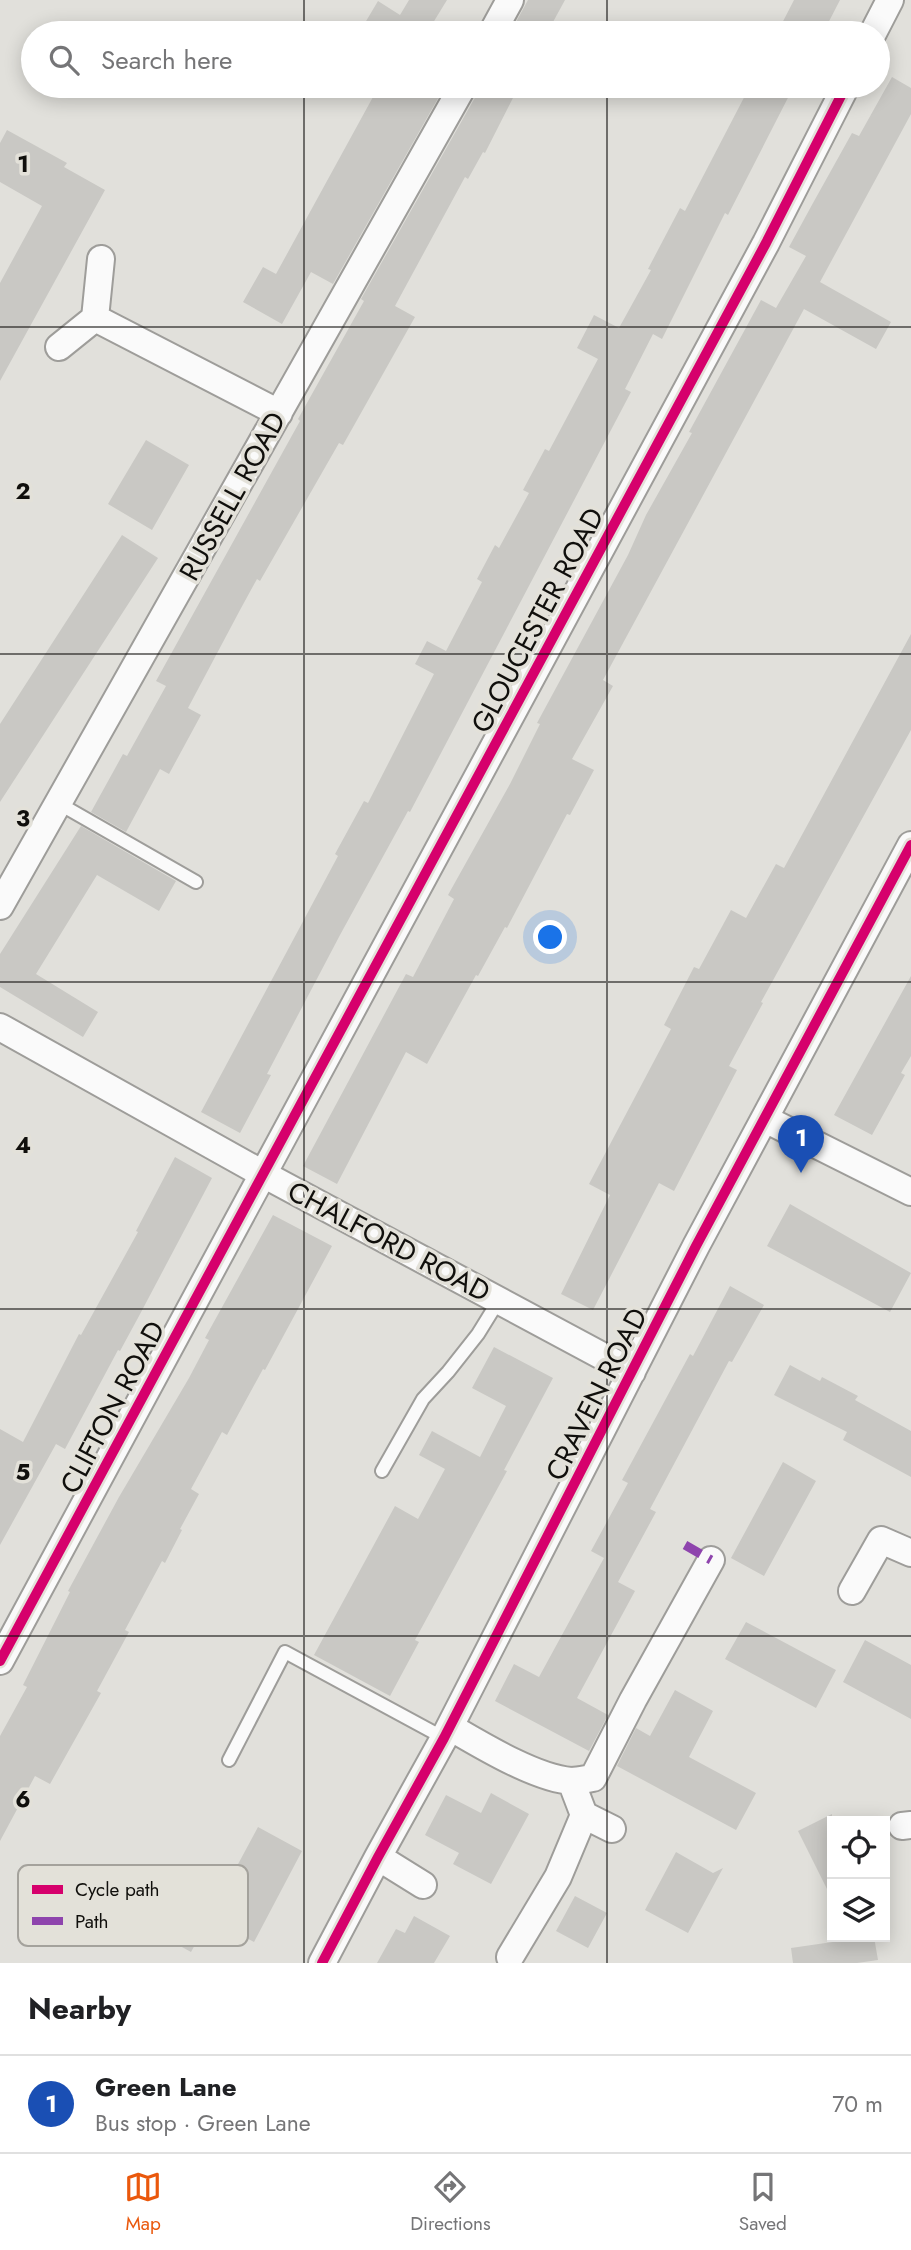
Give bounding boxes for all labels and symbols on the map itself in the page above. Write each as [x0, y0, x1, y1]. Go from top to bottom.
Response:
text: 1 [17, 147, 29, 181]
street label: RUSSELL ROAD [169, 404, 296, 588]
text: 2 [15, 474, 31, 508]
street label: GLOUCESTER ROAD [461, 500, 614, 740]
text: 3 [16, 801, 30, 835]
your location [533, 920, 567, 954]
pin: 1 [778, 1115, 824, 1173]
text: 4 [15, 1128, 31, 1162]
street label: CHALFORD ROAD [280, 1171, 497, 1312]
street label: CRAVEN ROAD [535, 1301, 658, 1488]
street label: CLIFTON ROAD [50, 1314, 175, 1501]
text: 5 [16, 1455, 30, 1489]
text: 6 [15, 1782, 31, 1816]
legend [18, 1865, 248, 1946]
text: Cycle path [75, 1876, 160, 1903]
text: Path [75, 1908, 109, 1935]

